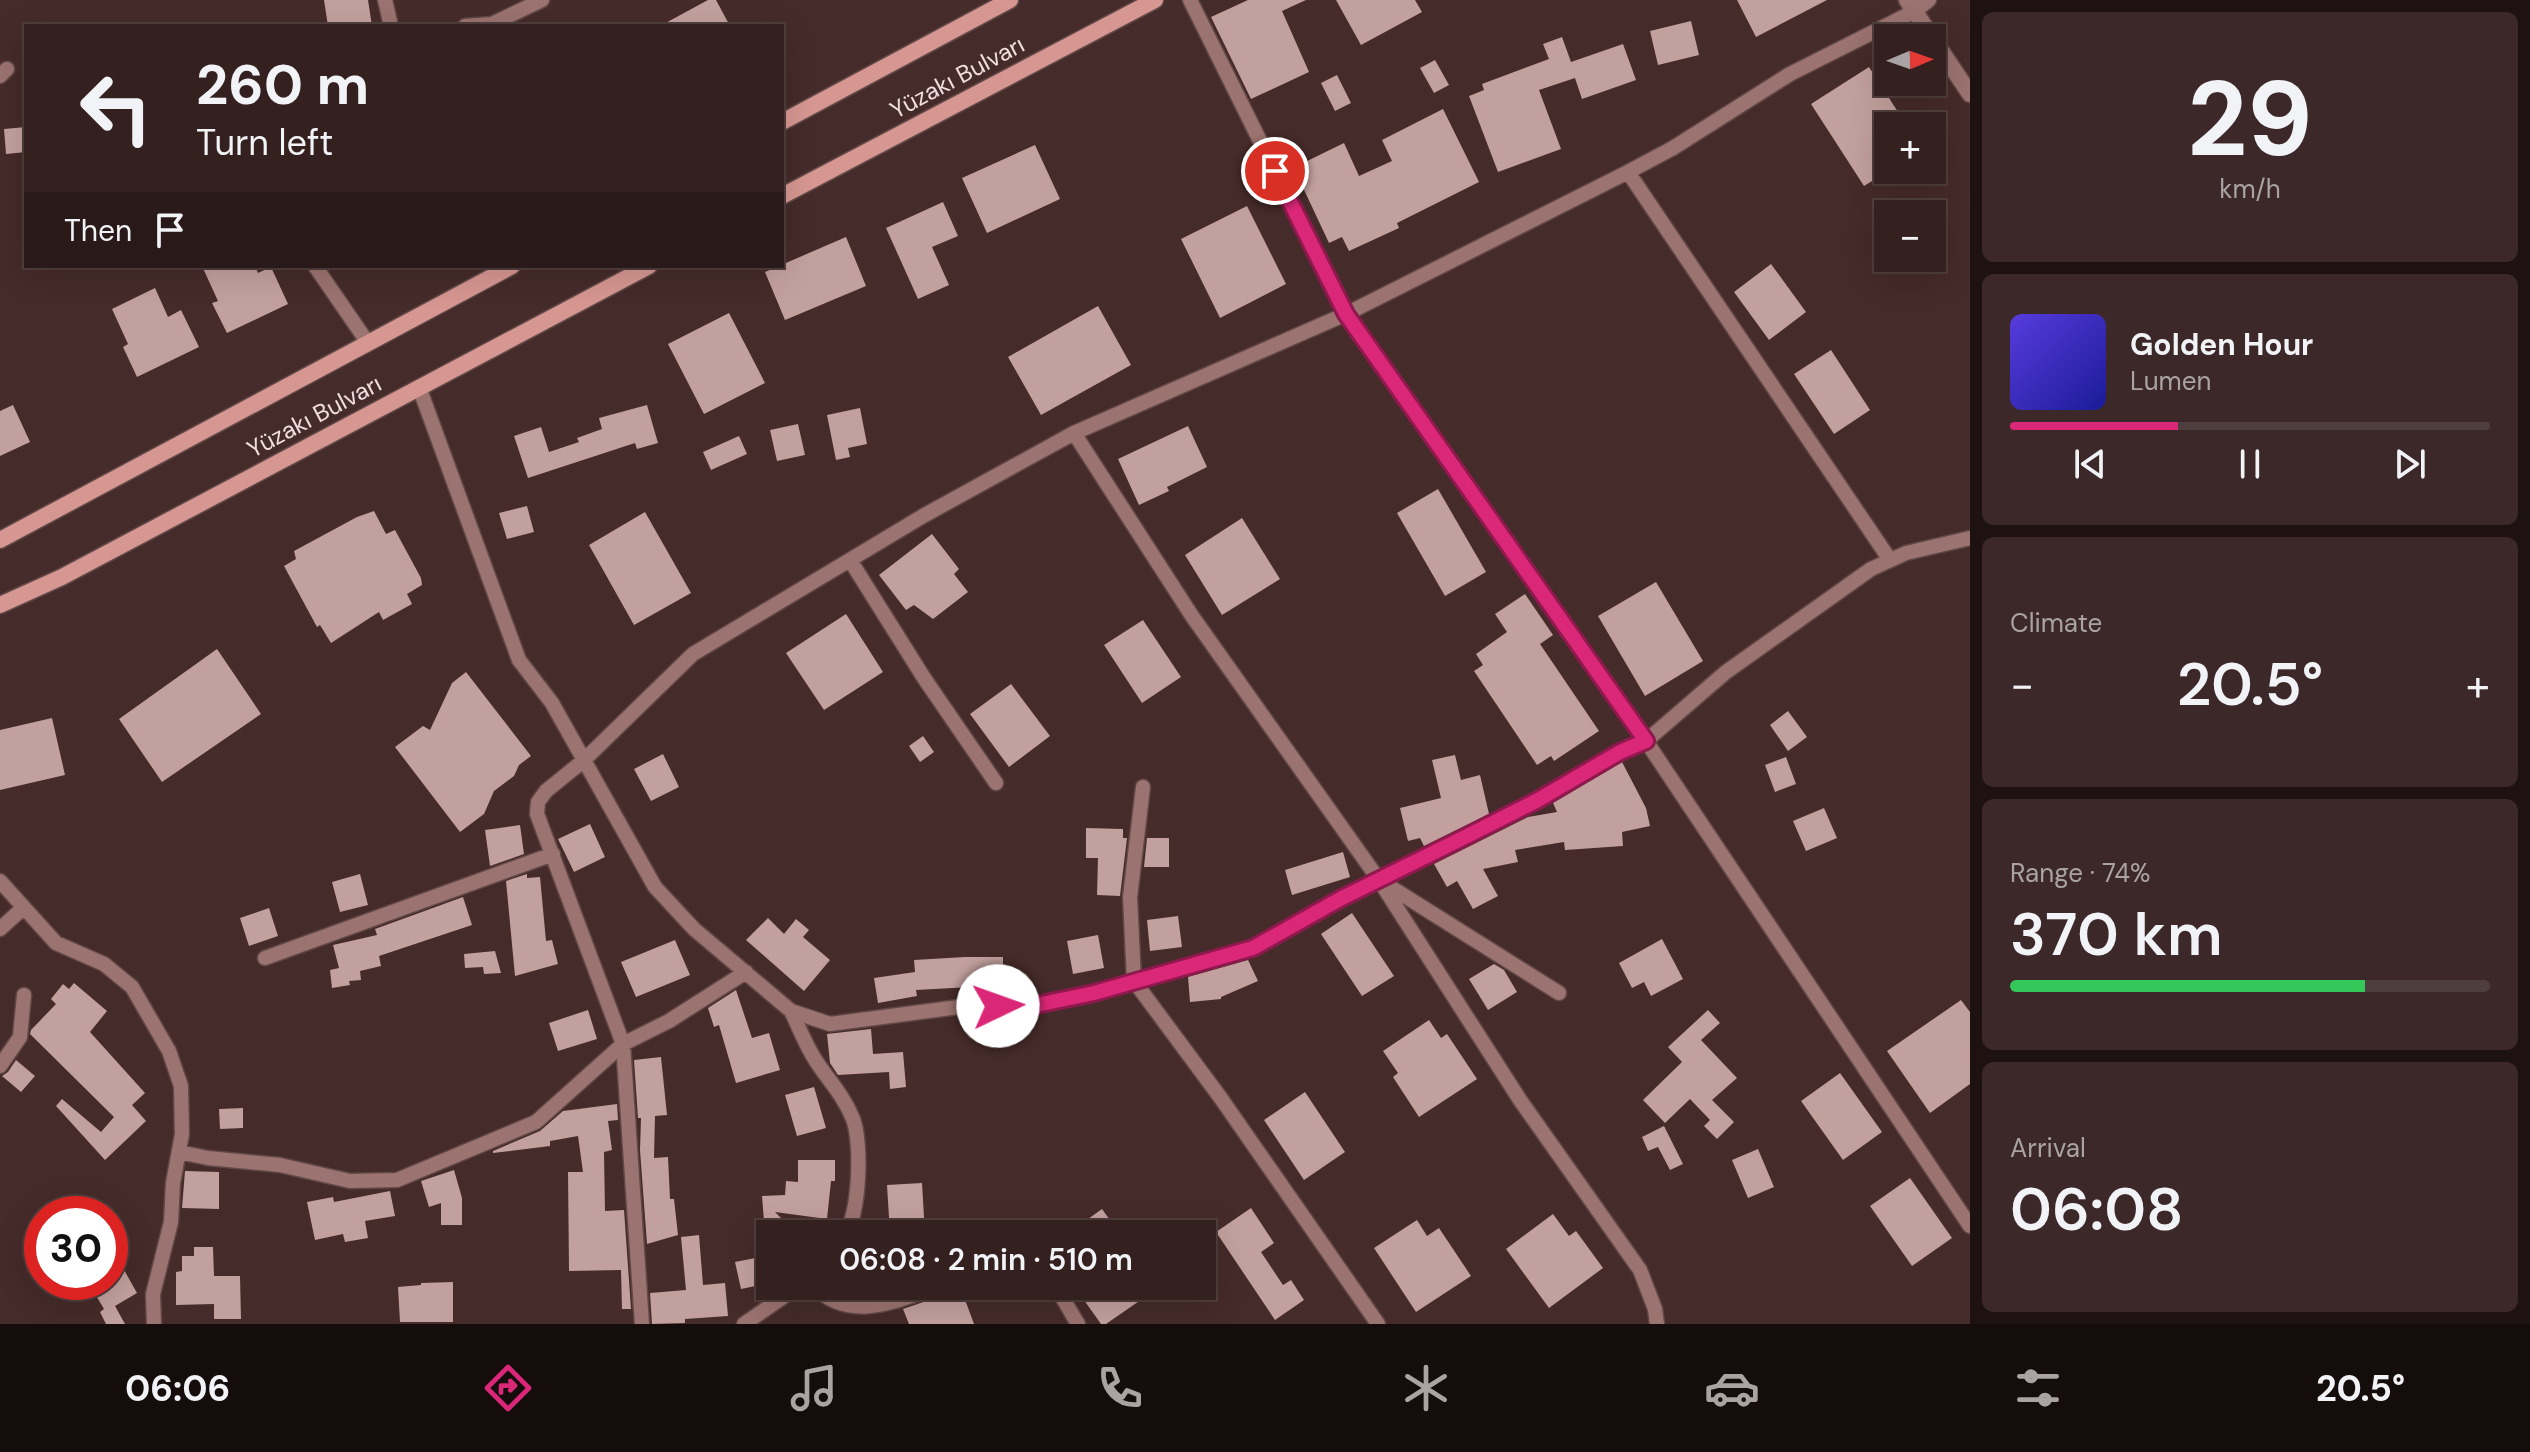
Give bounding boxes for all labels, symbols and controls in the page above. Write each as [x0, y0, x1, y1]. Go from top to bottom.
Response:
north arrow [1874, 24, 1946, 96]
map controls [1874, 24, 1946, 272]
street label: Yüzakı Bulvarı [884, 29, 1030, 125]
text: 260 m [196, 48, 369, 121]
text: 29 [2187, 52, 2313, 187]
icon: left [64, 56, 168, 160]
button: + [1874, 112, 1946, 184]
text: Turn left [196, 119, 333, 166]
pin [1241, 137, 1309, 205]
icon: arrive [1253, 149, 1297, 193]
text: km/h [2219, 172, 2281, 206]
button: − [1874, 200, 1946, 272]
icon: arrive [148, 208, 192, 252]
text: Then [64, 211, 132, 250]
text: Golden Hour [2130, 325, 2313, 364]
text: Lumen [2130, 364, 2211, 398]
street label: Yüzakı Bulvarı [241, 368, 387, 464]
icon: previous [2068, 442, 2112, 486]
icon: pause [2228, 442, 2272, 486]
icon: next [2388, 442, 2432, 486]
text: Climate [2010, 606, 2102, 640]
text: 20.5° [2177, 645, 2323, 724]
text: − [2010, 656, 2034, 714]
text: + [2466, 656, 2490, 714]
text: Range · 74% [2010, 856, 2150, 890]
text: 370 km [2010, 895, 2222, 974]
position arrow [956, 964, 1040, 1048]
text: Arrival [2010, 1131, 2086, 1165]
text: 06:08 [2010, 1170, 2184, 1249]
speed limit sign: 30 [24, 1196, 128, 1300]
text: 06:08 · 2 min · 510 m [839, 1240, 1133, 1279]
icon: directions [480, 1360, 536, 1416]
icon: music [786, 1360, 842, 1416]
icon: phone [1092, 1360, 1148, 1416]
icon: climate [1398, 1360, 1454, 1416]
icon: car [1704, 1360, 1760, 1416]
icon: filters [2010, 1360, 2066, 1416]
text: 06:06 [125, 1365, 230, 1412]
text: 20.5° [2316, 1365, 2405, 1412]

